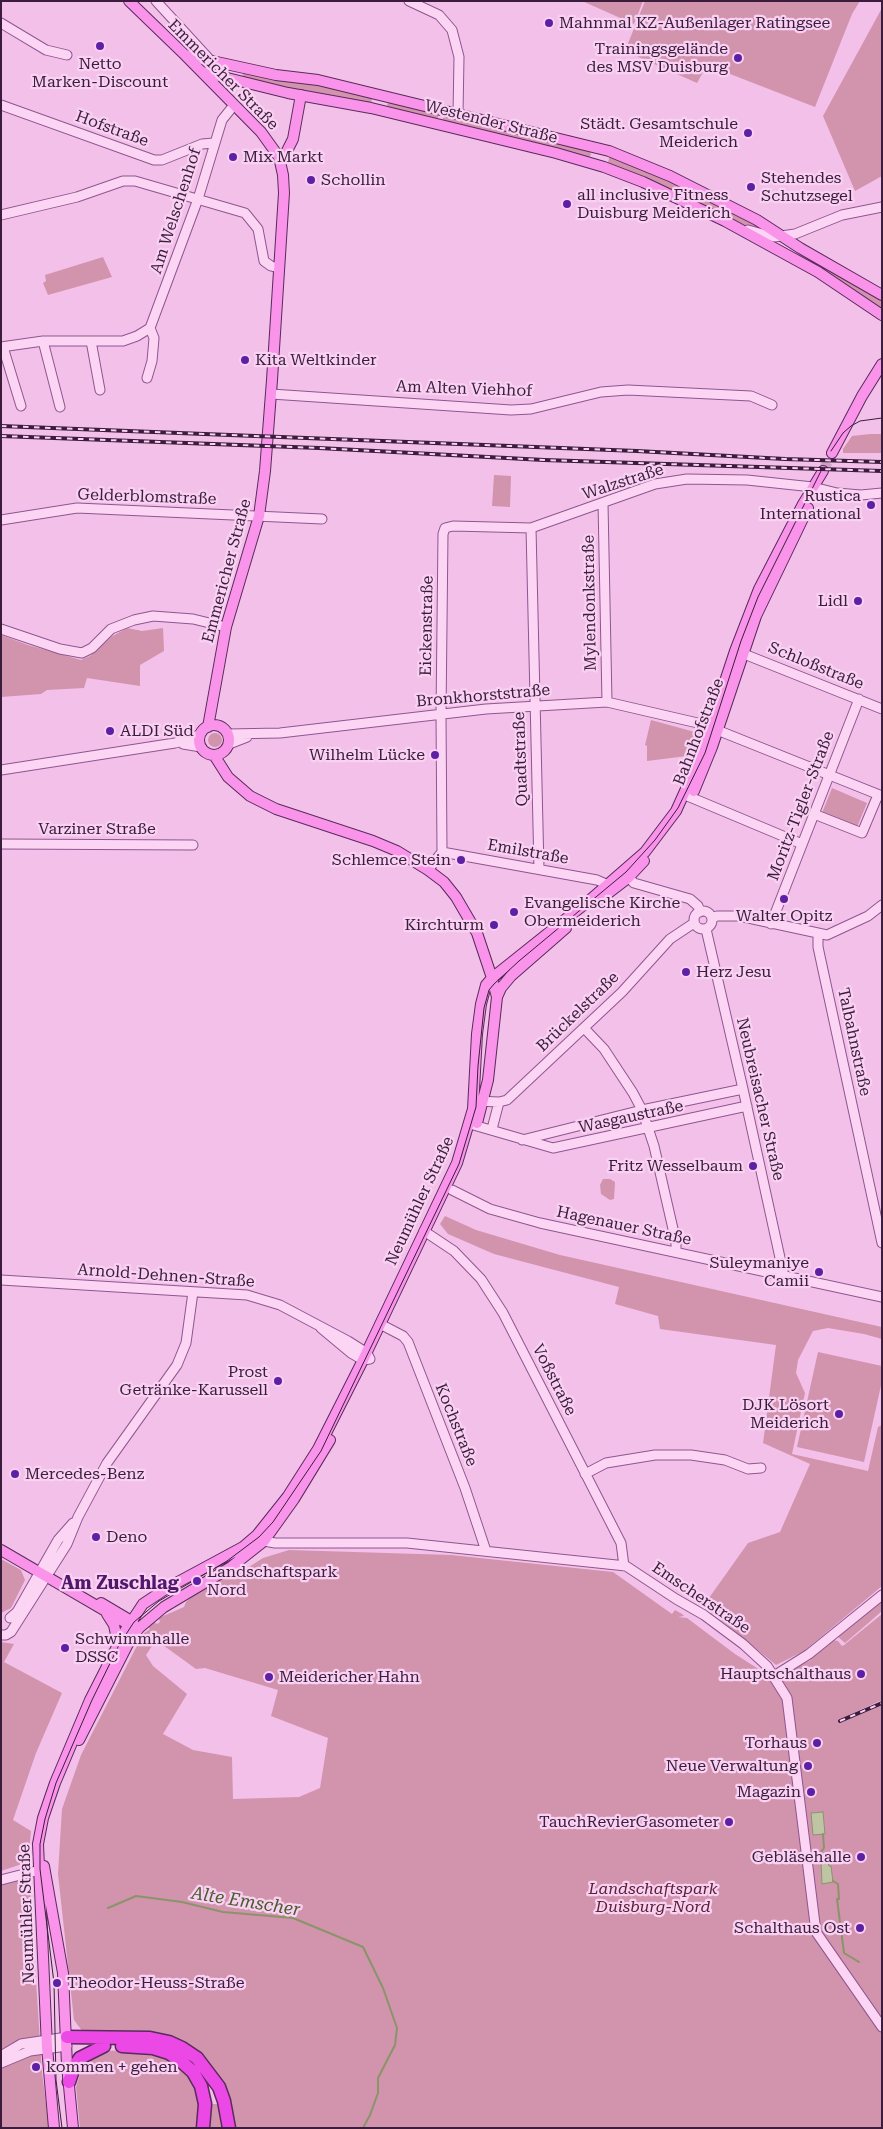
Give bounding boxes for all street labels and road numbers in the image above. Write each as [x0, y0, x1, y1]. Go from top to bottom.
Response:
street label: Emmericher Straße [164, 16, 282, 134]
street label: Westender Straße [423, 96, 559, 148]
street label: Hofstraße [73, 107, 151, 151]
street label: Am Welschenhof [147, 146, 205, 276]
street label: Am Alten Viehhof [396, 377, 532, 401]
street label: Walzstraße [580, 460, 666, 504]
street label: Gelderblomstraße [77, 485, 217, 509]
street label: Emmericher Straße [199, 497, 255, 645]
street label: Mylendonkstraße [579, 535, 601, 671]
street label: Eickenstraße [417, 576, 437, 676]
street label: Schloßstraße [765, 638, 867, 694]
street label: Bahnhofstraße [670, 676, 728, 788]
street label: Bronkhorststraße [415, 681, 551, 711]
street label: Quadtstraße [510, 711, 532, 807]
street label: Moritz-Tigler-Straße [764, 728, 838, 884]
street label: Varziner Straße [38, 819, 156, 839]
street label: Emilstraße [486, 835, 570, 869]
street label: Brückelstraße [533, 968, 623, 1056]
street label: Talbahnstraße [833, 986, 875, 1098]
street label: Neubreisacher Straße [732, 1016, 788, 1182]
street label: Wasgaustraße [577, 1097, 685, 1137]
street label: Neumühler Straße [382, 1134, 458, 1268]
street label: Hagenauer Straße [555, 1202, 693, 1250]
street label: Arnold-Dehnen-Straße [77, 1260, 255, 1292]
street label: Voßstraße [528, 1341, 580, 1419]
street label: Kochstraße [431, 1381, 481, 1469]
street label: Emscherstraße [648, 1558, 754, 1638]
street label: Neumühler Straße [15, 1844, 39, 1984]

